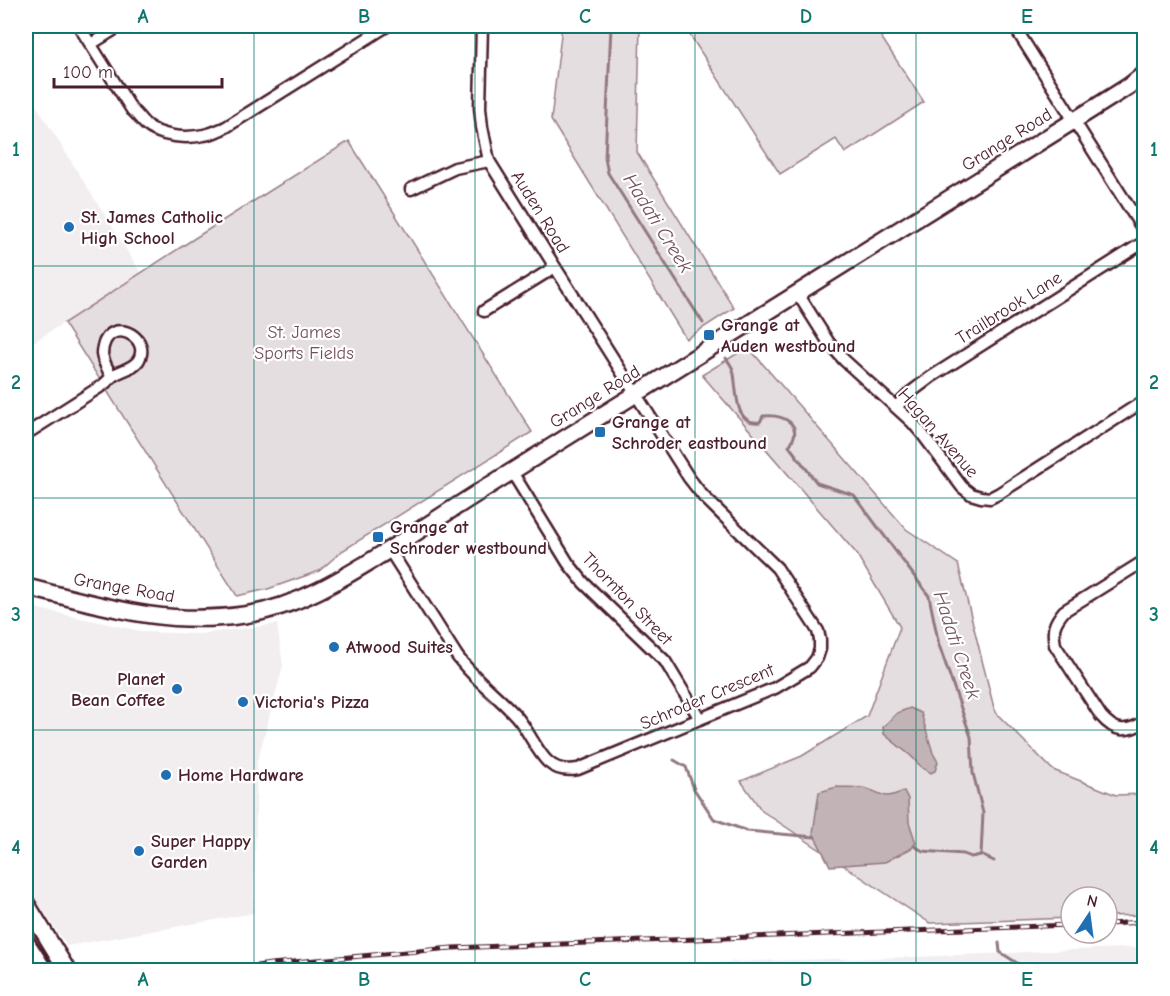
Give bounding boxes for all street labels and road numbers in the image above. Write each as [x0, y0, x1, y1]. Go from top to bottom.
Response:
street label: Grange Road [958, 104, 1056, 176]
street label: Auden Road [506, 167, 574, 257]
street label: Trailbrook Lane [952, 267, 1066, 349]
street label: Grange Road [546, 361, 644, 433]
street label: Hagan Avenue [893, 384, 983, 482]
street label: Thornton Street [577, 548, 677, 650]
street label: Grange Road [72, 569, 176, 607]
street label: Schroder Crescent [637, 659, 778, 735]

